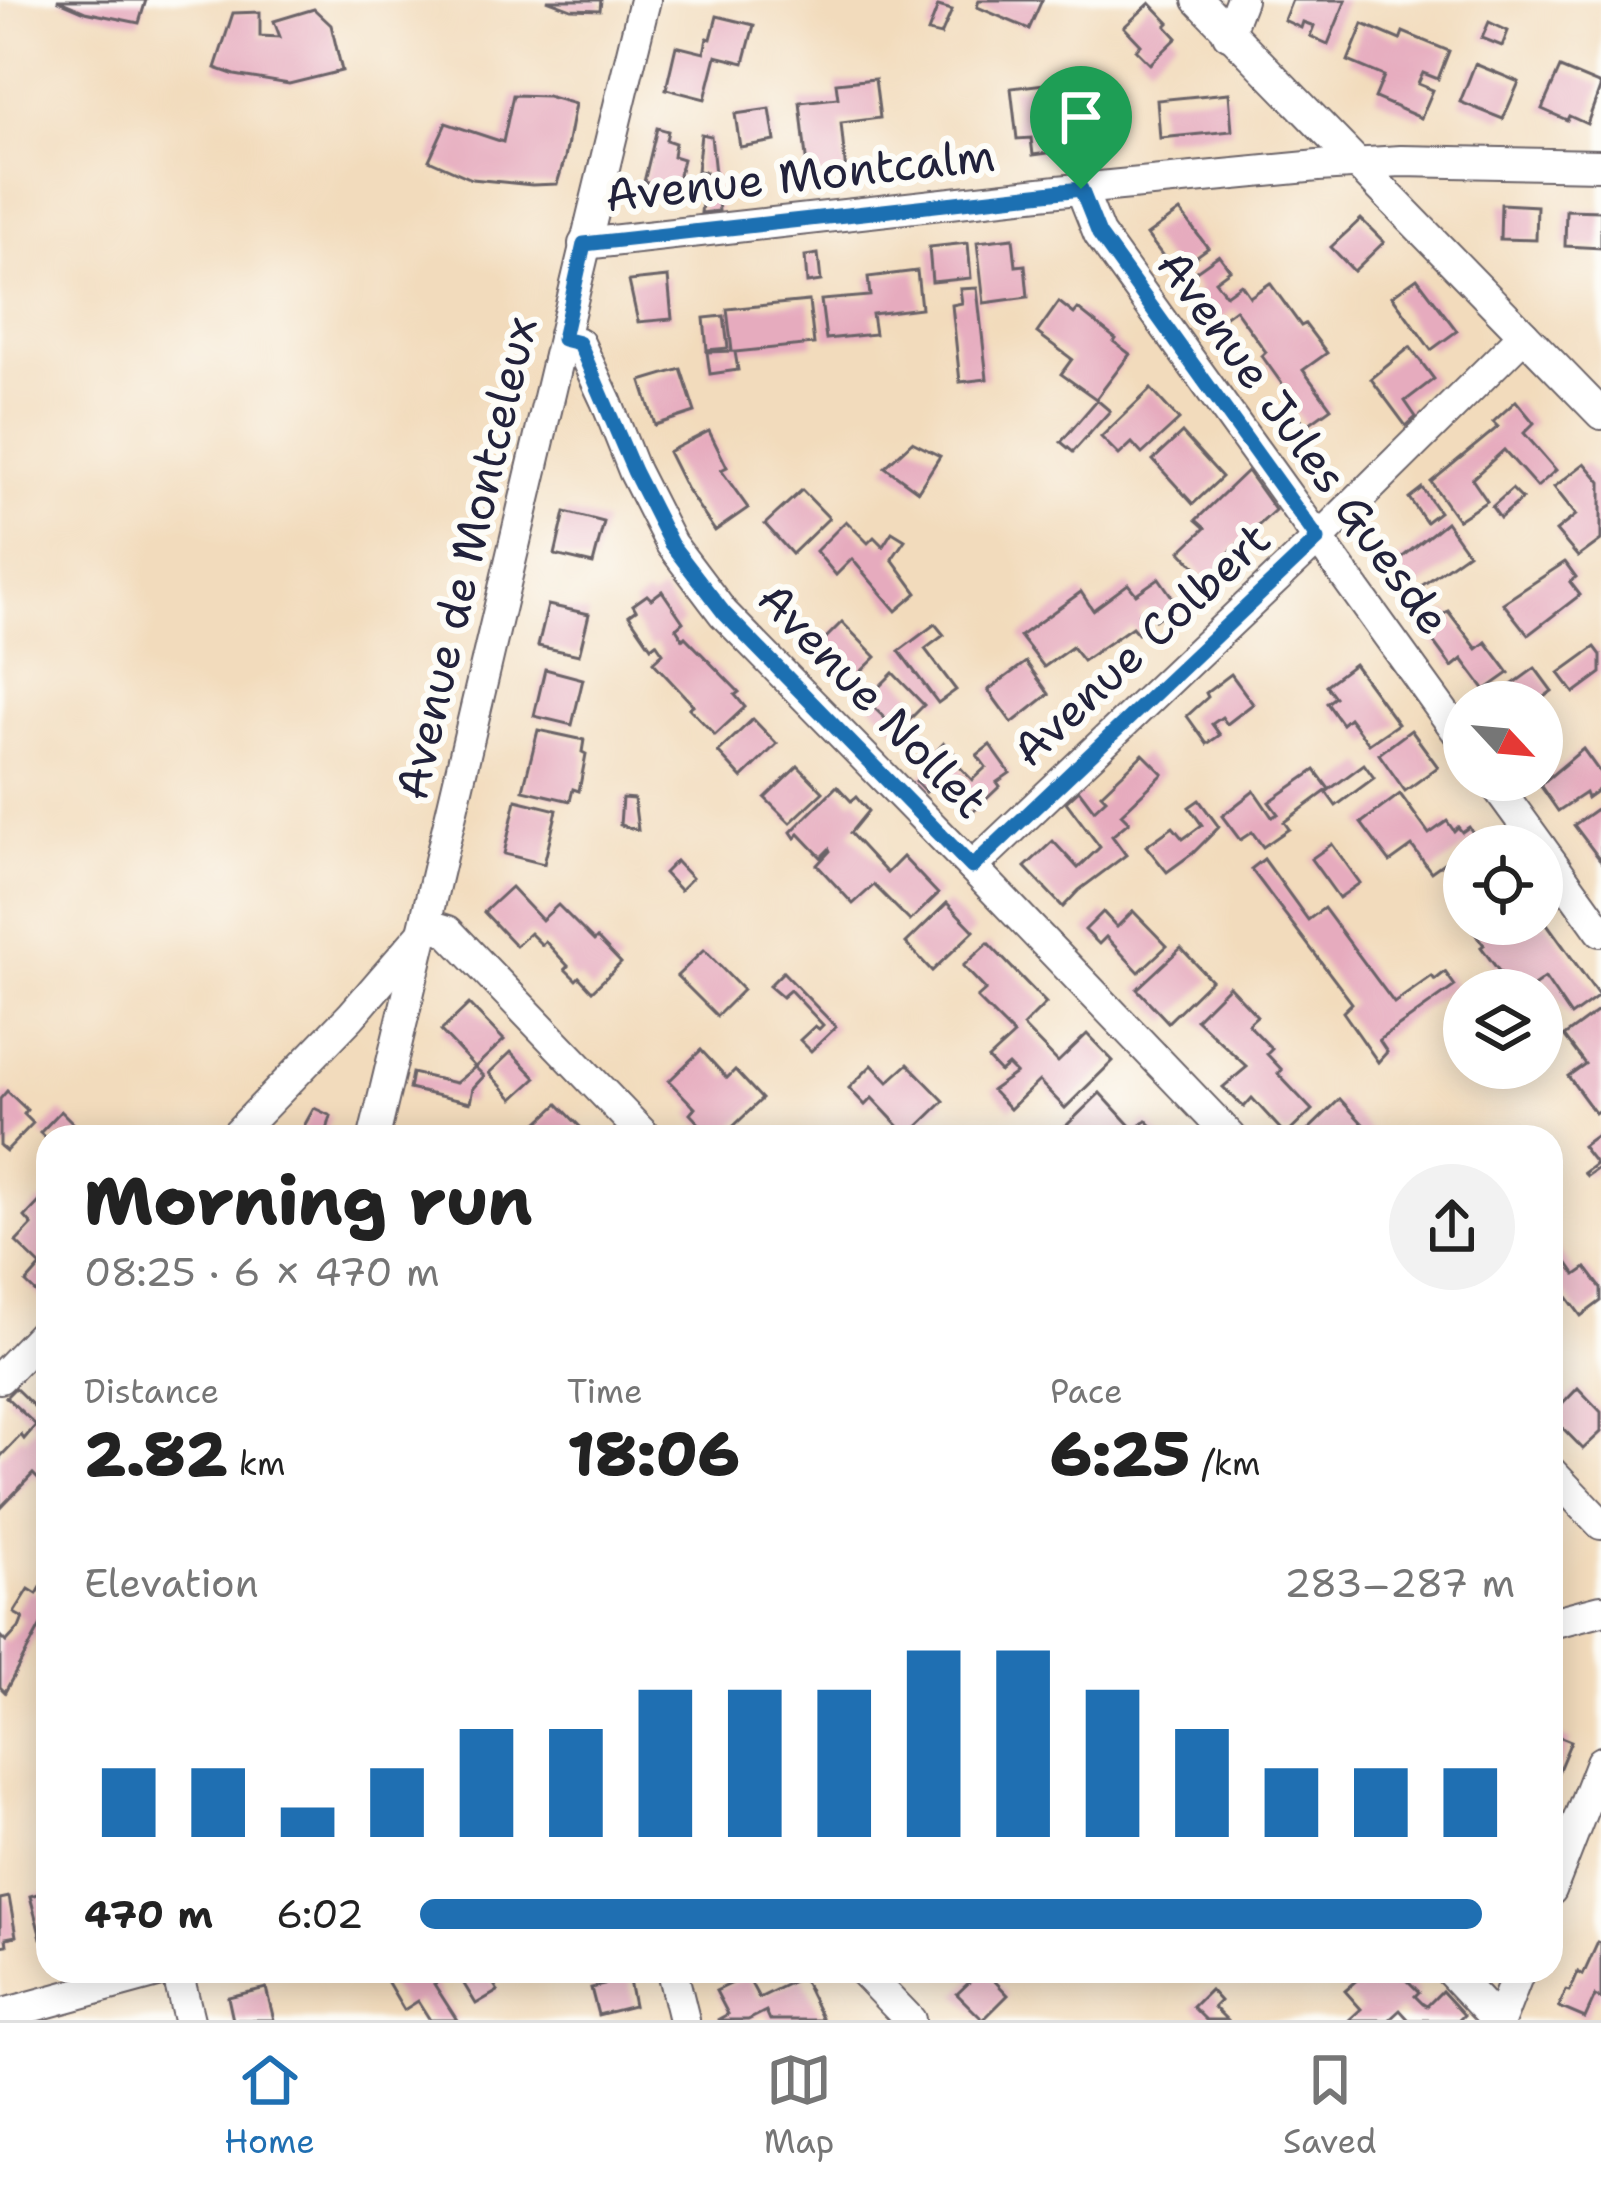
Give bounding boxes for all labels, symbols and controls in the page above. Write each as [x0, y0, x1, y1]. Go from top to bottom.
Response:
pin [1030, 66, 1132, 189]
icon: arrive [1048, 84, 1114, 150]
street label: Avenue Montcalm [602, 125, 998, 225]
street label: Avenue Jules Guesde [1144, 237, 1464, 647]
street label: Avenue de Montceleux [381, 311, 551, 805]
street label: Avenue Colbert [999, 509, 1283, 779]
street label: Avenue Nollet [745, 569, 1001, 831]
north arrow [1443, 681, 1563, 801]
map controls [1443, 681, 1563, 1089]
button: locate [1443, 825, 1563, 945]
button: layers [1443, 969, 1563, 1089]
text: Morning run [84, 1157, 533, 1245]
button: share [1389, 1164, 1515, 1290]
text: 08:25 · 6 × 470 m [84, 1246, 440, 1298]
text: Distance [84, 1369, 219, 1414]
text: Time [567, 1369, 643, 1414]
text: Pace [1050, 1369, 1123, 1414]
text: 2.82 [84, 1414, 228, 1494]
text: 18:06 [567, 1414, 740, 1494]
text: 6:25 [1050, 1414, 1190, 1494]
text: km [228, 1441, 286, 1486]
text: /km [1190, 1441, 1260, 1486]
text: Elevation [84, 1557, 259, 1609]
text: 283–287 m [1284, 1557, 1515, 1609]
text: 470 m [84, 1888, 213, 1940]
text: 6:02 [276, 1888, 364, 1940]
tab: Home [224, 2047, 315, 2164]
tab: Map [764, 2047, 834, 2164]
tab: Saved [1283, 2047, 1377, 2164]

